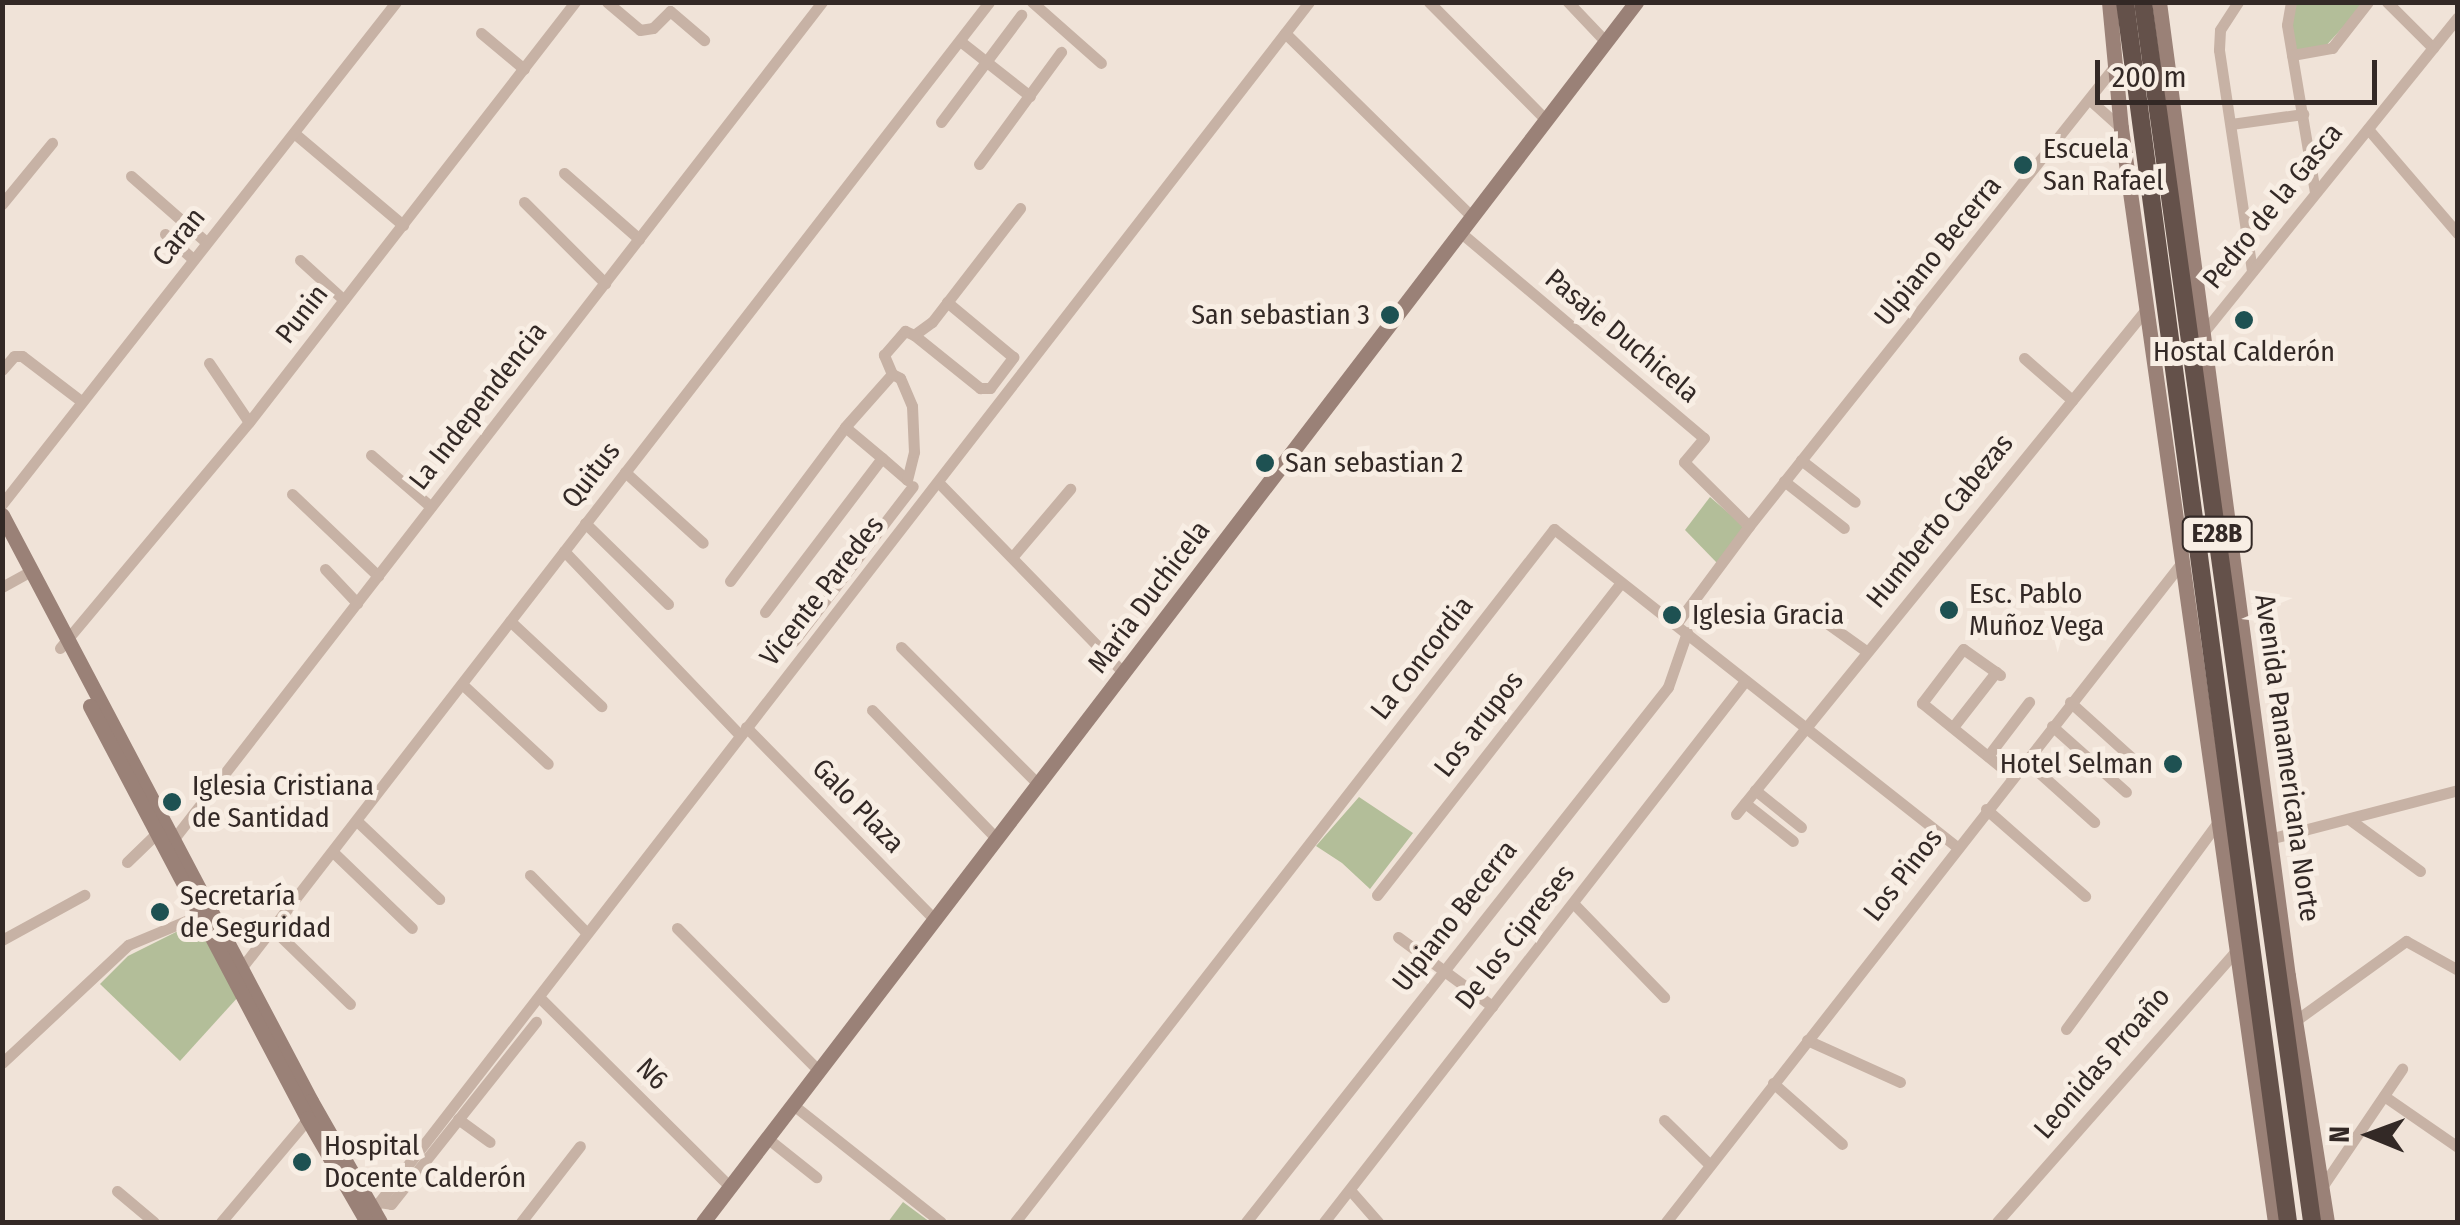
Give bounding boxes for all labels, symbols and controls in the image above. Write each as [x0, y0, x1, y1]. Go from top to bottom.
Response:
scale bar [2100, 40, 2382, 102]
text: 200 m [2112, 59, 2187, 95]
street label: Pedro de la Gasca [2196, 117, 2350, 295]
place label: Escuela San Rafael [2043, 132, 2164, 198]
marker: Escuela San Rafael [2012, 154, 2034, 176]
street label: Ulpiano Becerra [1868, 170, 2008, 332]
street label: Caran [145, 201, 213, 273]
street label: Pasaje Duchicela [1538, 262, 1706, 410]
street label: Punin [269, 278, 335, 350]
place label: San sebastian 3 [1191, 298, 1370, 332]
marker: San sebastian 3 [1379, 304, 1401, 326]
marker: Hostal Calderón [2233, 309, 2255, 331]
street label: La Independencia [402, 316, 554, 496]
place label: Hostal Calderón [2153, 335, 2335, 369]
street label: Humberto Cabezas [1860, 427, 2020, 615]
street label: Quitus [555, 435, 627, 515]
place label: San sebastian 2 [1285, 446, 1463, 480]
marker: San sebastian 2 [1254, 452, 1276, 474]
street label: Vicente Paredes [753, 509, 891, 673]
street label: Maria Duchicela [1081, 514, 1217, 680]
road number: E28B [2180, 514, 2254, 554]
place label: Esc. Pablo Muñoz Vega [1969, 577, 2104, 643]
street label: La Concordia [1364, 590, 1480, 726]
street label: Avenida Panamericana Norte [2247, 592, 2327, 924]
place label: Iglesia Gracia [1692, 598, 1844, 632]
marker: Esc. Pablo Muñoz Vega [1938, 599, 1960, 621]
marker: Iglesia Gracia [1661, 604, 1683, 626]
street label: Los arupos [1427, 664, 1531, 784]
place label: Hotel Selman [2000, 747, 2153, 781]
street label: Galo Plaza [805, 752, 911, 860]
marker: Hotel Selman [2162, 753, 2184, 775]
place label: Iglesia Cristiana de Santidad [192, 769, 374, 835]
marker: Iglesia Cristiana de Santidad [161, 791, 183, 813]
street label: Los Pinos [1856, 822, 1950, 928]
street label: Ulpiano Becerra [1386, 834, 1524, 998]
street label: De los Cipreses [1448, 858, 1582, 1016]
place label: Secretaría de Seguridad [180, 879, 331, 945]
marker: Secretaría de Seguridad [149, 901, 171, 923]
street label: Leonidas Proaño [2027, 980, 2177, 1146]
street label: N6 [629, 1051, 675, 1097]
north arrow [2320, 1085, 2420, 1185]
text: N [2323, 1126, 2356, 1143]
place label: Hospital Docente Calderón [324, 1129, 526, 1195]
marker: Hospital Docente Calderón [289, 1149, 315, 1175]

